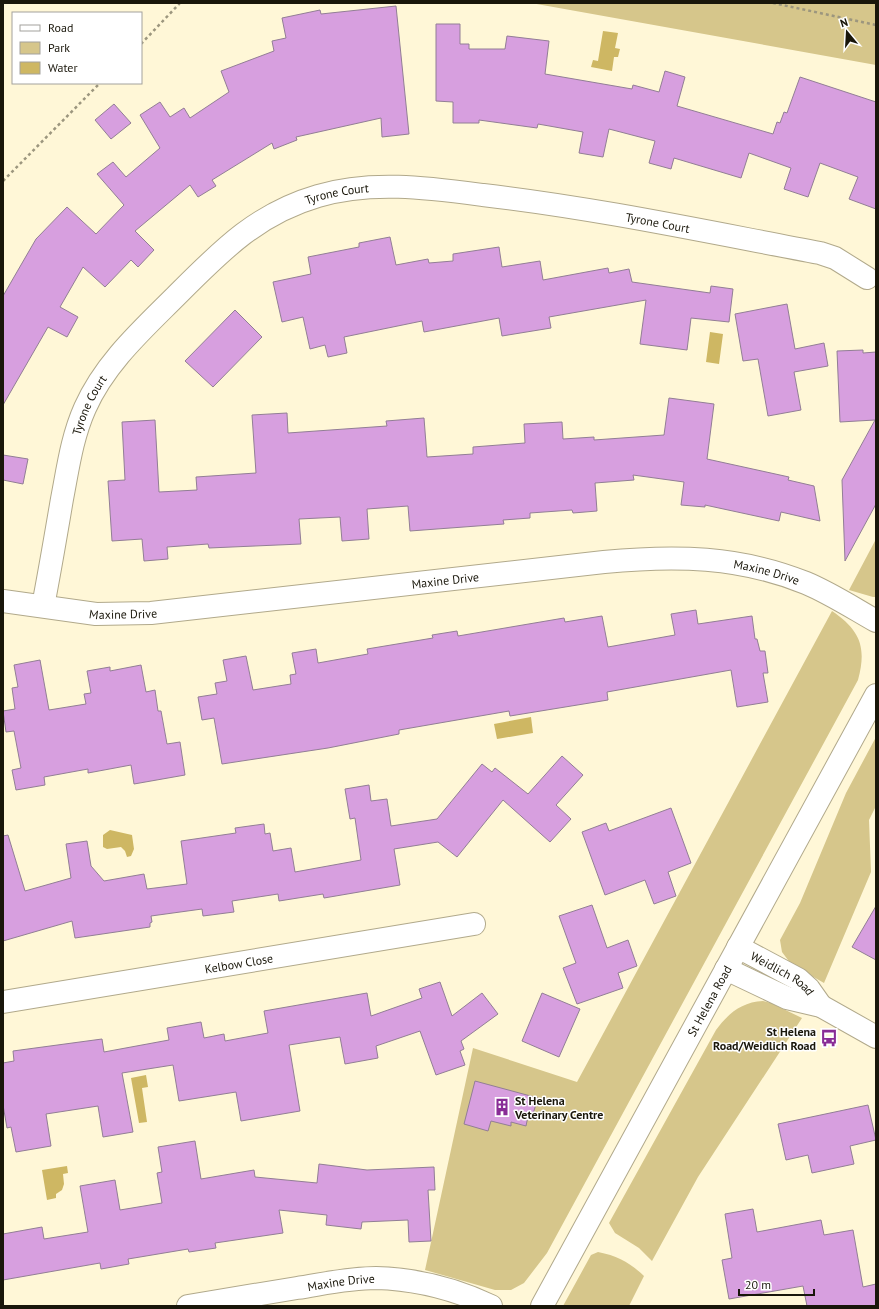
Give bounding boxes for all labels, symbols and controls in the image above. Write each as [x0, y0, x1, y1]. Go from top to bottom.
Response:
legend [12, 12, 142, 84]
north arrow [827, 12, 867, 52]
text: N [838, 15, 850, 30]
text: Road [48, 20, 73, 35]
text: Park [48, 40, 70, 55]
text: Water [48, 60, 78, 75]
street label: Tyrone Court [303, 180, 369, 207]
street label: Tyrone Court [624, 209, 691, 235]
street label: Tyrone Court [68, 372, 109, 437]
street label: Maxine Drive [733, 556, 802, 587]
street label: Maxine Drive [411, 569, 480, 591]
street label: Maxine Drive [88, 605, 158, 622]
street label: Weidlich Road [748, 948, 818, 998]
street label: Kelbow Close [204, 950, 274, 976]
street label: St Helena Road [683, 963, 734, 1039]
place label: St Helena Road/Weidlich Road [713, 1024, 816, 1053]
bus stop icon: St Helena Road/Weidlich Road [819, 1028, 839, 1048]
place label: St Helena Veterinary Centre [514, 1093, 603, 1122]
building icon: St Helena Veterinary Centre [492, 1097, 512, 1117]
street label: Maxine Drive [306, 1270, 375, 1294]
scale bar [739, 1271, 814, 1297]
text: 20 m [745, 1277, 771, 1292]

